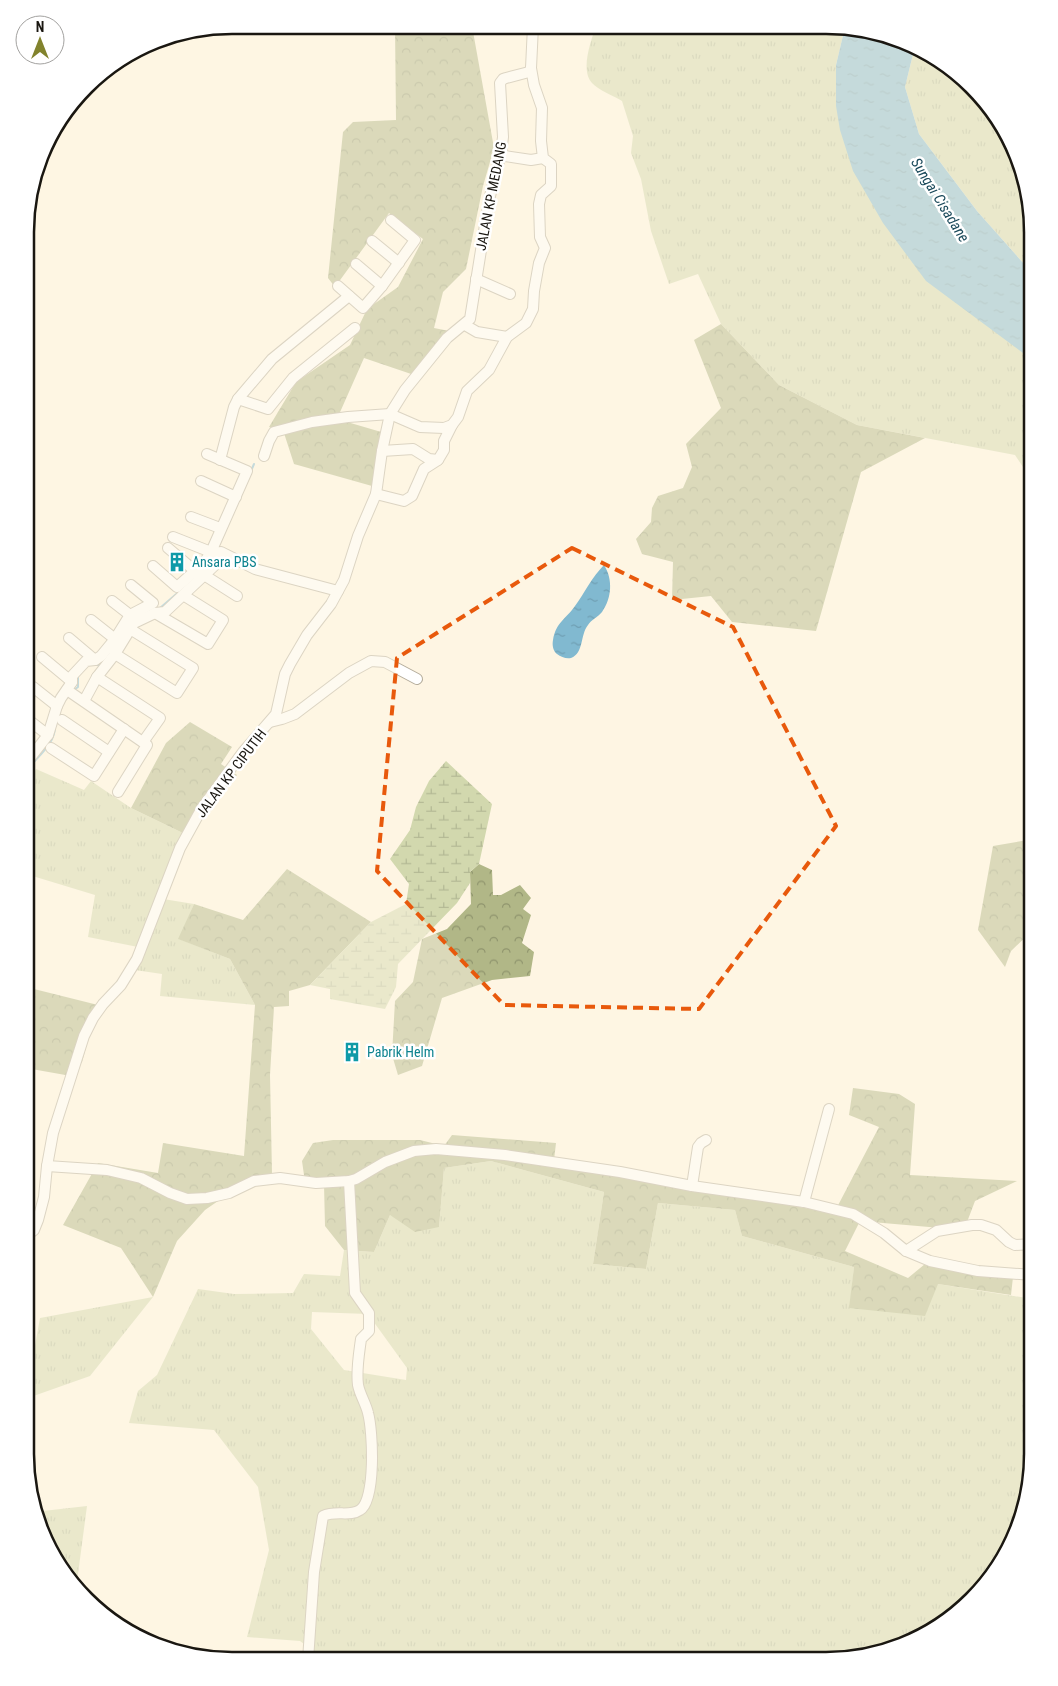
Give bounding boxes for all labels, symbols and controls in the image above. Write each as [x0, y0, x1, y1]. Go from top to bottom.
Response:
north arrow [15, 15, 65, 65]
text: N [36, 19, 44, 35]
street label: JALAN KP MEDANG [473, 140, 509, 252]
water label: Sungai Cisadane [907, 155, 973, 246]
building icon: Ansara PBS [166, 551, 188, 573]
place label: Ansara PBS [192, 554, 257, 570]
street label: JALAN KP CIPUTIH [193, 726, 269, 820]
building icon: Pabrik Helm [341, 1041, 363, 1063]
place label: Pabrik Helm [367, 1044, 434, 1060]

